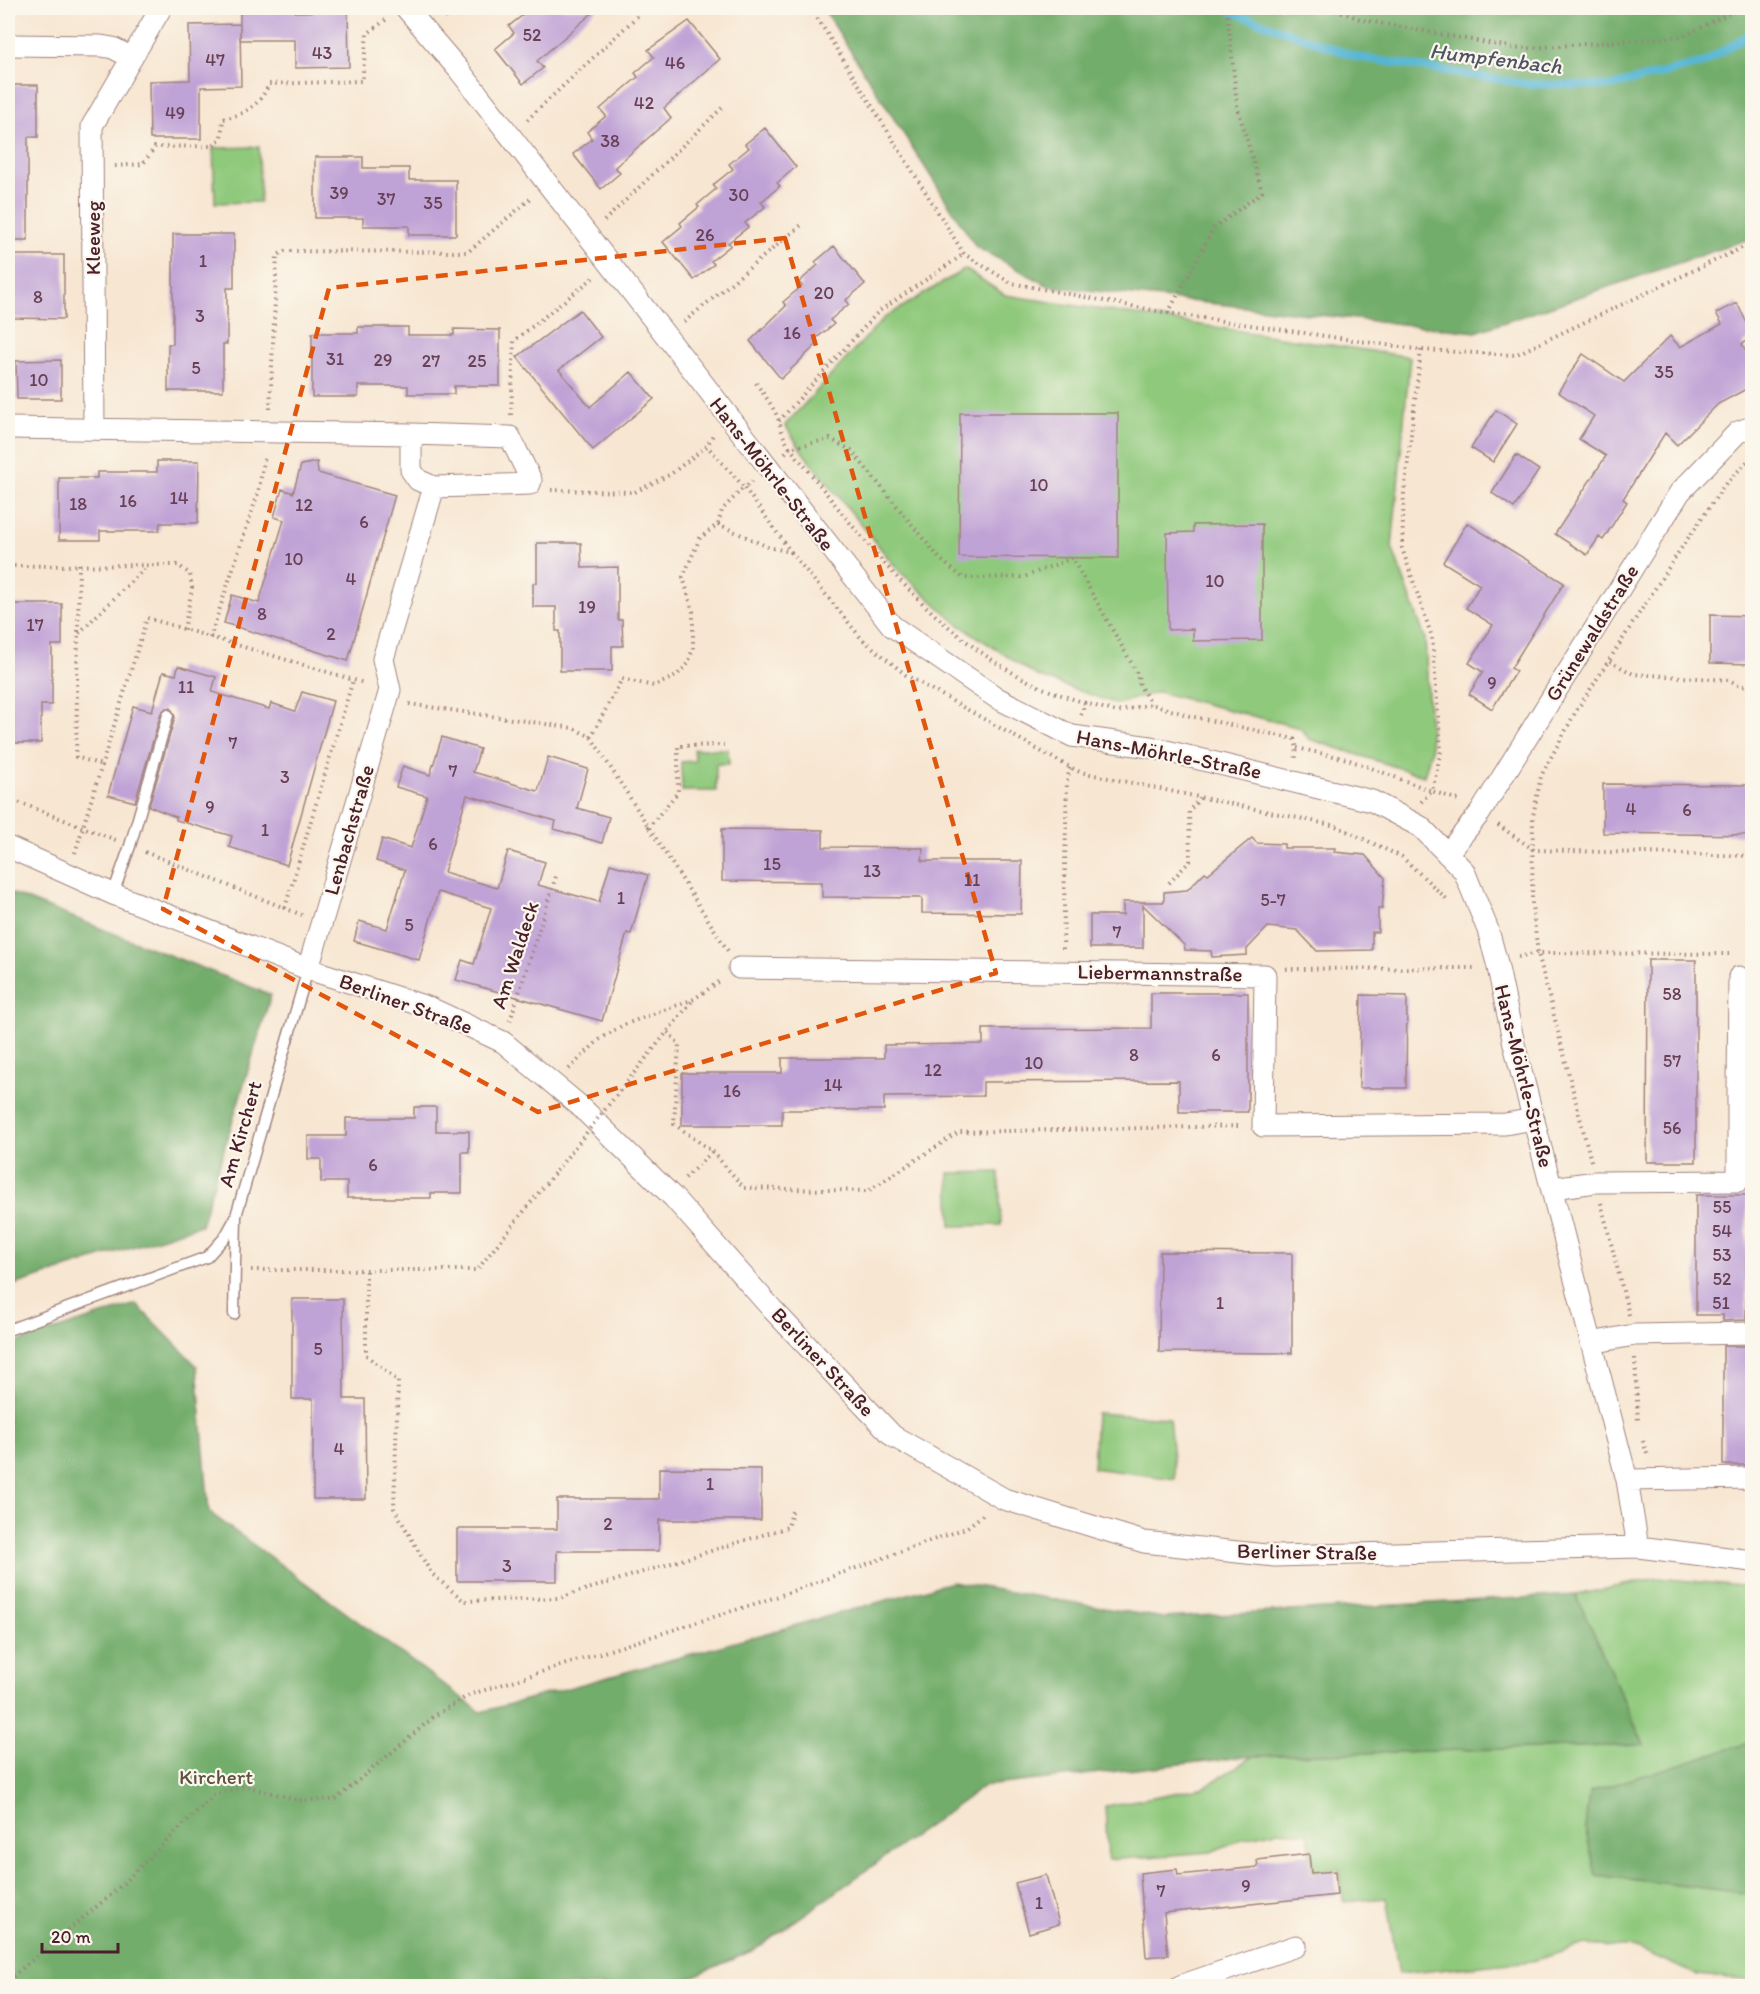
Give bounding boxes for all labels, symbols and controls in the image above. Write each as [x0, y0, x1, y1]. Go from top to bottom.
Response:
house number: 52 [523, 24, 542, 46]
water label: Humpfenbach [1428, 37, 1564, 80]
house number: 43 [312, 42, 332, 64]
house number: 47 [205, 49, 225, 71]
house number: 46 [665, 52, 685, 74]
house number: 42 [634, 92, 655, 114]
house number: 49 [165, 102, 185, 124]
house number: 38 [600, 130, 620, 152]
house number: 39 [329, 182, 349, 204]
house number: 30 [729, 184, 749, 206]
house number: 37 [377, 188, 395, 210]
house number: 35 [423, 192, 443, 214]
street label: Kleeweg [80, 201, 105, 275]
house number: 26 [696, 224, 715, 246]
house number: 1 [199, 250, 207, 272]
house number: 20 [814, 282, 834, 304]
house number: 8 [33, 286, 43, 308]
house number: 3 [195, 305, 205, 327]
house number: 16 [783, 322, 801, 344]
house number: 31 [326, 348, 344, 370]
house number: 29 [374, 349, 392, 371]
house number: 27 [422, 350, 440, 372]
house number: 25 [468, 350, 486, 372]
house number: 5 [191, 357, 201, 379]
house number: 35 [1654, 361, 1674, 383]
house number: 10 [29, 369, 49, 391]
street label: Hans-Möhrle-Straße [705, 392, 840, 555]
house number: 10 [1029, 474, 1049, 496]
house number: 14 [169, 487, 189, 509]
house number: 16 [119, 490, 137, 512]
house number: 18 [69, 493, 87, 515]
house number: 12 [295, 494, 313, 516]
house number: 6 [359, 511, 369, 533]
house number: 10 [284, 548, 304, 570]
street label: Grünewaldstraße [1540, 560, 1644, 706]
house number: 4 [346, 568, 357, 590]
house number: 10 [1205, 570, 1225, 592]
house number: 19 [578, 596, 596, 618]
house number: 8 [257, 603, 267, 625]
house number: 17 [26, 614, 44, 636]
house number: 2 [326, 623, 336, 645]
house number: 9 [1487, 672, 1497, 694]
house number: 11 [178, 676, 194, 698]
street label: Hans-Möhrle-Straße [1074, 723, 1264, 784]
house number: 7 [229, 732, 238, 754]
house number: 7 [449, 760, 458, 782]
street label: Lenbachstraße [318, 762, 379, 898]
house number: 3 [280, 766, 290, 788]
house number: 9 [205, 796, 215, 818]
house number: 4 [1626, 798, 1637, 820]
house number: 6 [1682, 799, 1692, 821]
house number: 1 [261, 819, 269, 841]
house number: 6 [428, 833, 438, 855]
house number: 15 [763, 853, 781, 875]
house number: 13 [863, 860, 881, 882]
house number: 11 [964, 869, 980, 891]
house number: 1 [617, 887, 625, 909]
house number: 5-7 [1260, 889, 1286, 911]
street label: Am Waldeck [485, 898, 544, 1012]
house number: 5 [404, 914, 414, 936]
house number: 7 [1113, 921, 1122, 943]
street label: Liebermannstraße [1077, 959, 1243, 986]
street label: Berliner Straße [336, 968, 476, 1039]
street label: Hans-Möhrle-Straße [1490, 982, 1559, 1170]
house number: 58 [1662, 983, 1682, 1005]
house number: 8 [1129, 1044, 1139, 1066]
house number: 6 [1211, 1044, 1221, 1066]
house number: 57 [1663, 1050, 1681, 1072]
house number: 10 [1024, 1052, 1044, 1074]
house number: 12 [924, 1059, 942, 1081]
house number: 14 [823, 1074, 843, 1096]
street label: Am Kirchert [212, 1078, 267, 1190]
house number: 16 [723, 1080, 741, 1102]
house number: 56 [1663, 1117, 1681, 1139]
house number: 6 [368, 1154, 378, 1176]
house number: 55 [1713, 1196, 1731, 1218]
house number: 54 [1712, 1220, 1732, 1242]
house number: 53 [1712, 1244, 1732, 1266]
house number: 52 [1713, 1268, 1732, 1290]
house number: 1 [1216, 1292, 1224, 1314]
house number: 51 [1712, 1292, 1730, 1314]
street label: Berliner Straße [766, 1302, 880, 1421]
house number: 5 [313, 1338, 323, 1360]
house number: 4 [334, 1438, 345, 1460]
house number: 1 [706, 1473, 714, 1495]
house number: 2 [603, 1513, 613, 1535]
street label: Berliner Straße [1237, 1538, 1377, 1565]
house number: 3 [502, 1555, 512, 1577]
park label: Kirchert [179, 1764, 253, 1789]
house number: 9 [1241, 1875, 1251, 1897]
house number: 7 [1157, 1880, 1166, 1902]
house number: 1 [1035, 1892, 1043, 1914]
scale bar [42, 1916, 118, 1954]
text: 20 m [51, 1926, 91, 1948]

